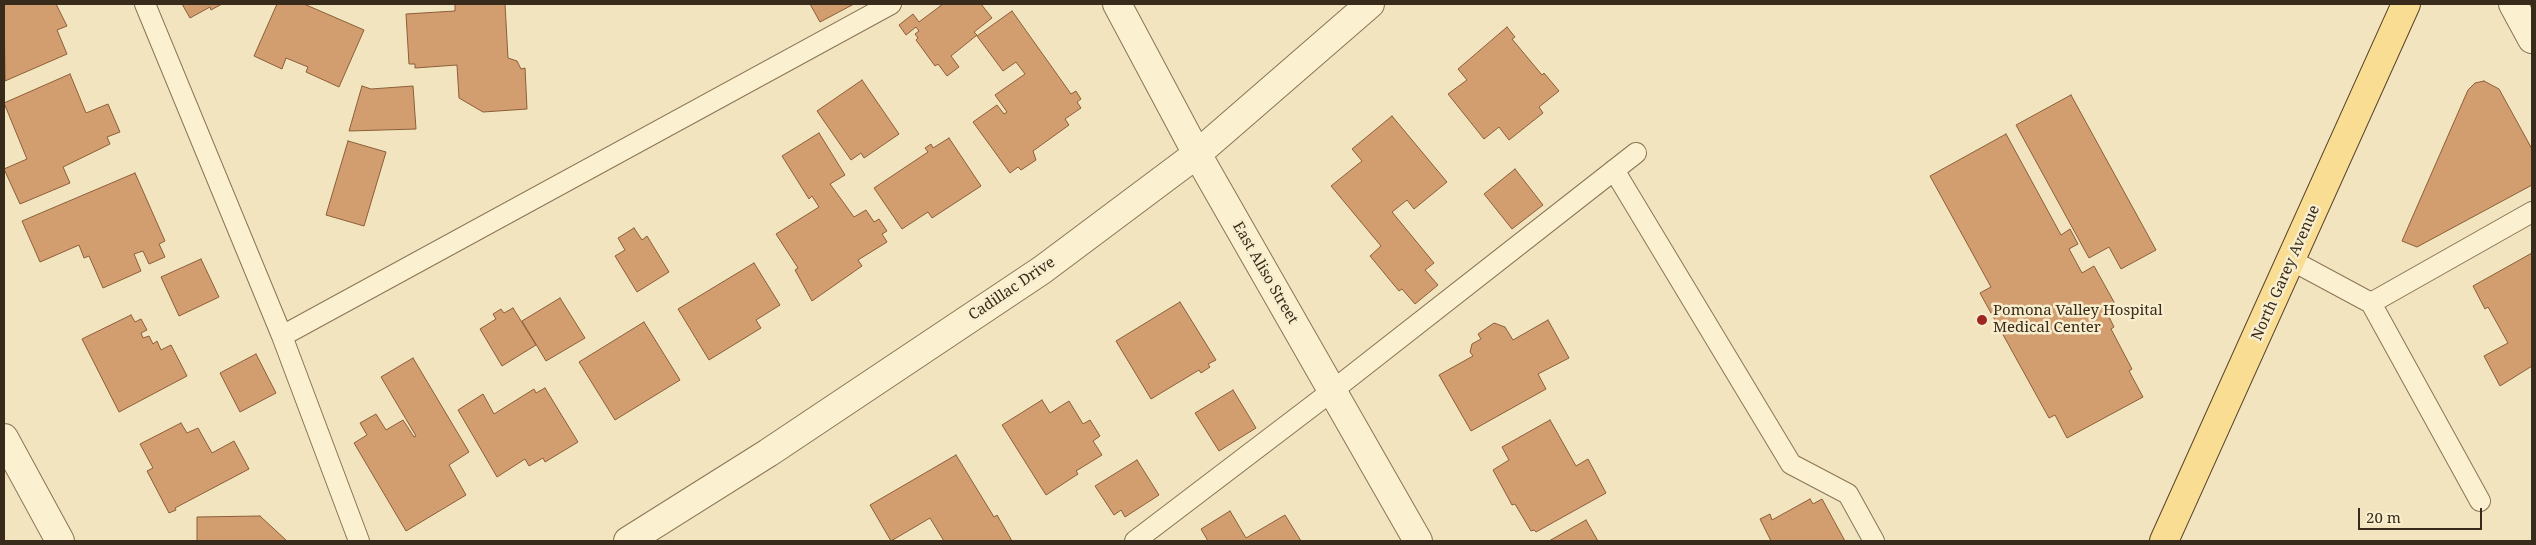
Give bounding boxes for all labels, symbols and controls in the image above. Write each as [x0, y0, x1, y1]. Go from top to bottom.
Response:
street label: North Garey Avenue [2248, 203, 2324, 343]
street label: East Aliso Street [1228, 219, 1302, 327]
street label: Cadillac Drive [965, 254, 1059, 324]
place label: Pomona Valley Hospital Medical Center [1993, 302, 2163, 337]
marker: Pomona Valley Hospital Medical Center [1975, 313, 1989, 327]
scale bar [2361, 498, 2485, 530]
text: 20 m [2366, 507, 2401, 527]

